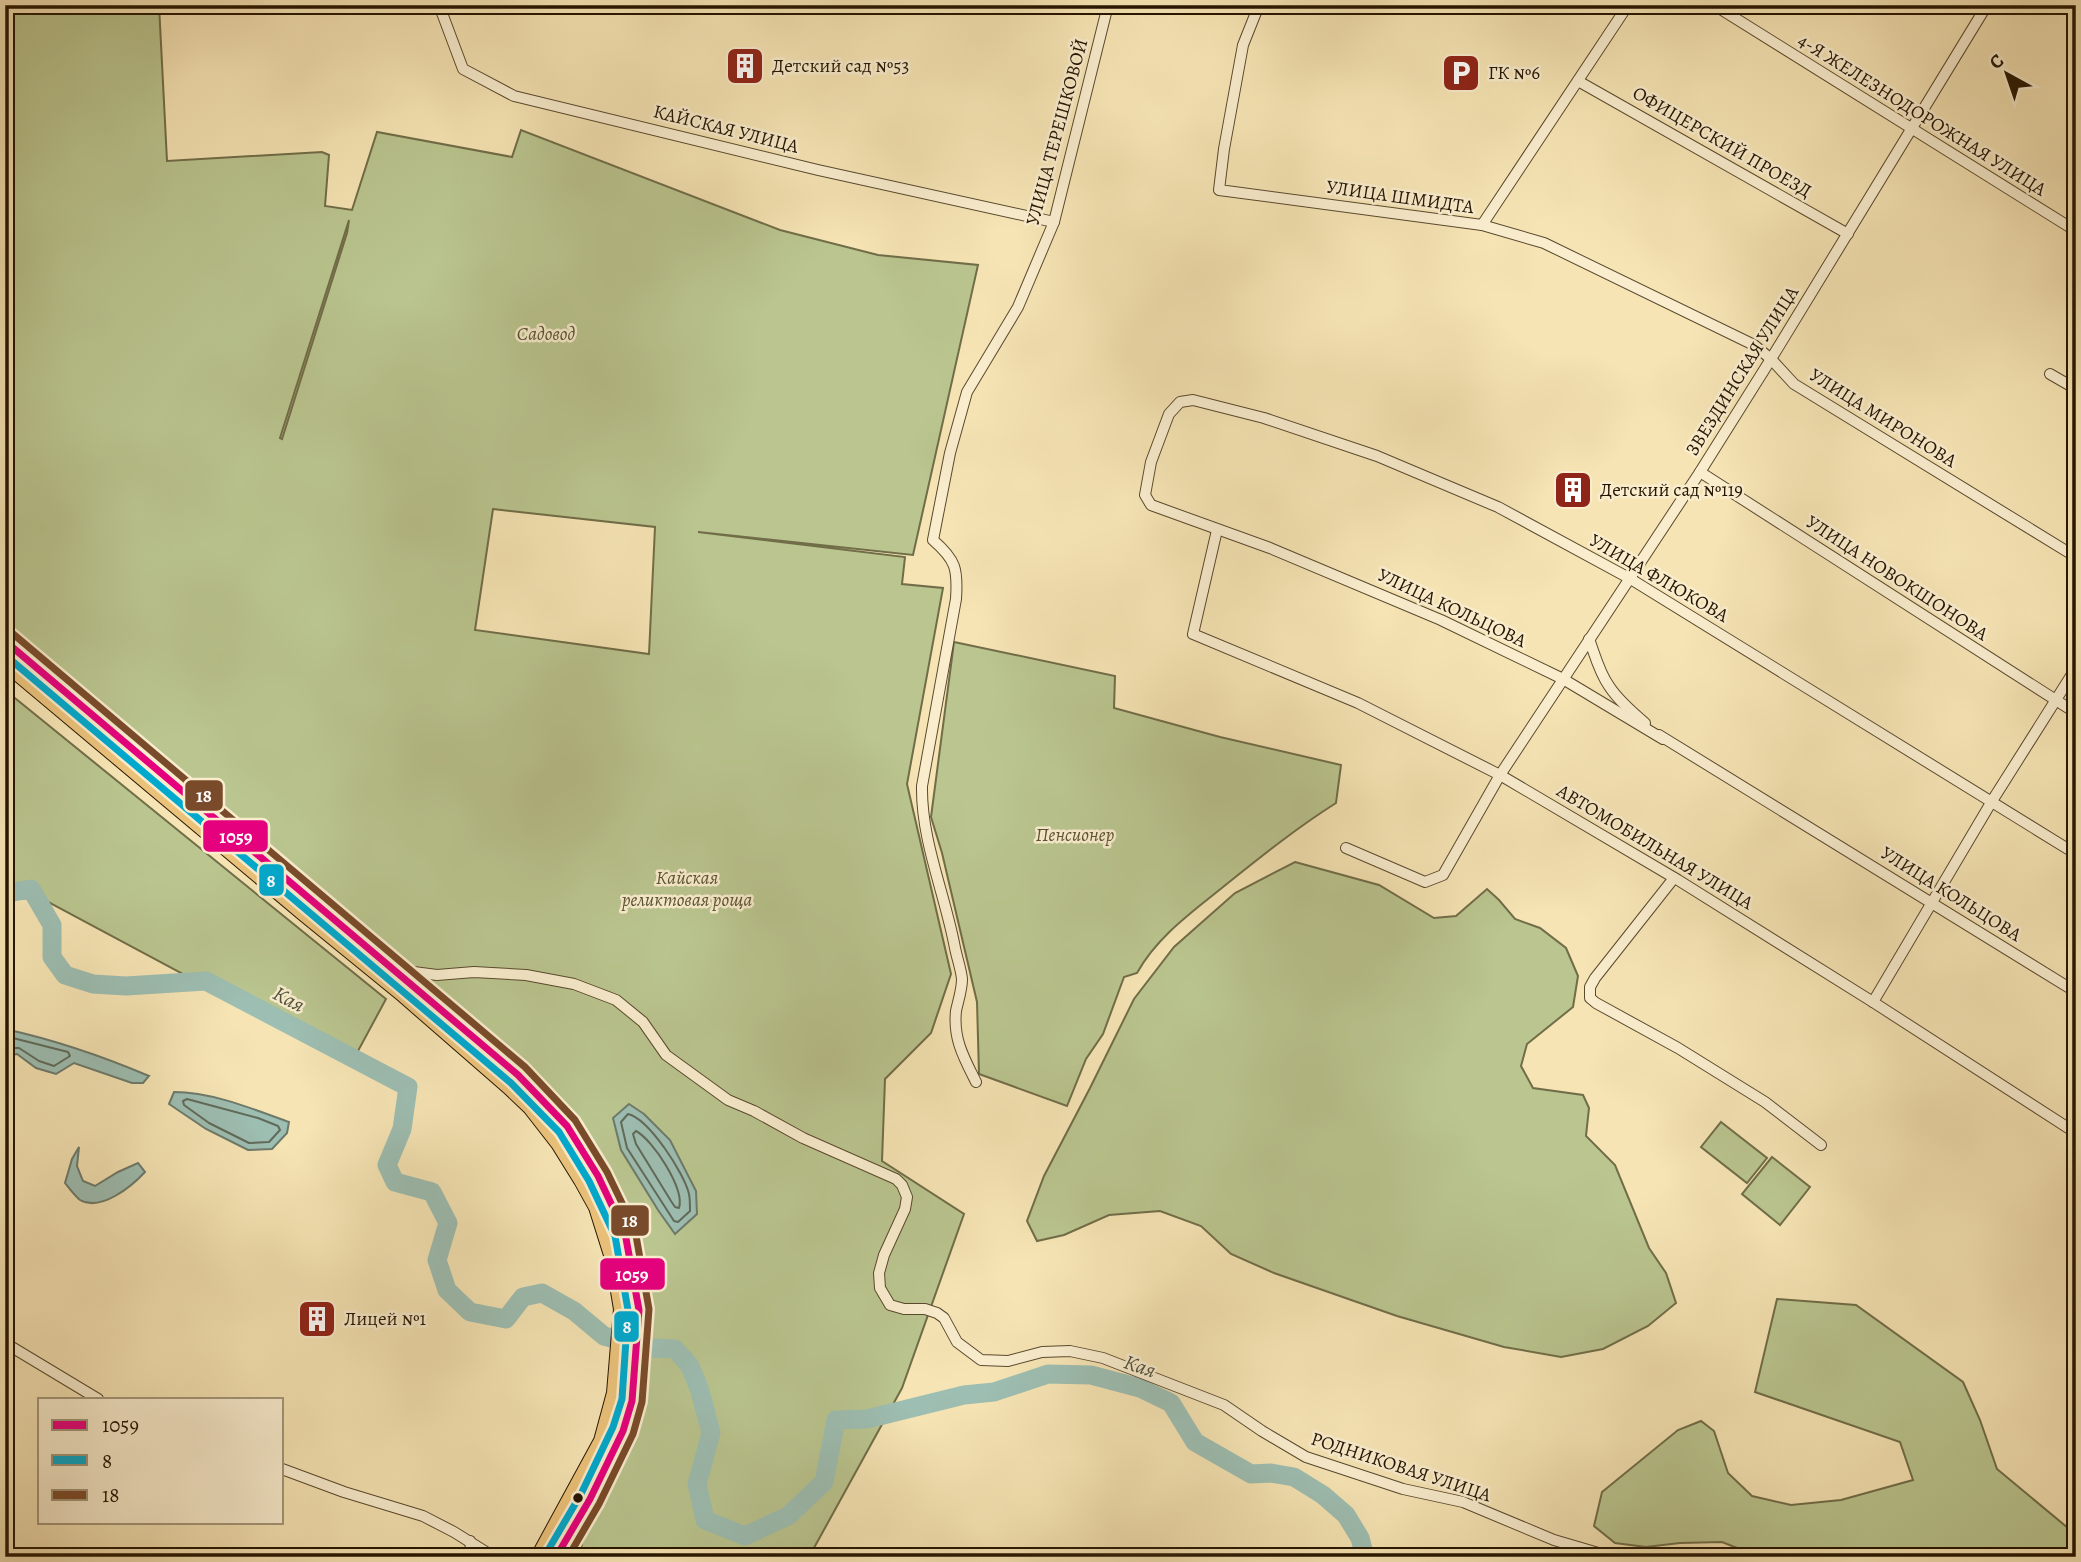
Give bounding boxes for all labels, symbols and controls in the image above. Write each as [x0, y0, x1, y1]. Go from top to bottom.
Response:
street label: 4-Я ЖЕЛЕЗНОДОРОЖНАЯ УЛИЦА [1793, 28, 2052, 203]
street label: УЛИЦА ТЕРЕШКОВОЙ [1020, 36, 1094, 228]
north arrow [1972, 38, 2042, 108]
building icon: Детский сад №53 [724, 45, 766, 87]
text: С [1984, 48, 2010, 75]
parking icon: ГК №6 [1440, 52, 1482, 94]
place label: Детский сад №53 [772, 53, 909, 79]
place label: ГК №6 [1488, 60, 1540, 86]
street label: ОФИЦЕРСКИЙ ПРОЕЗД [1628, 80, 1816, 204]
street label: КАЙСКАЯ УЛИЦА [651, 98, 802, 160]
street label: УЛИЦА ШМИДТА [1324, 174, 1476, 220]
street label: ЗВЕЗДИНСКАЯ УЛИЦА [1679, 281, 1805, 461]
park label: Садовод [517, 321, 576, 347]
street label: УЛИЦА МИРОНОВА [1804, 362, 1962, 474]
building icon: Детский сад №119 [1552, 469, 1594, 511]
place label: Детский сад №119 [1600, 477, 1743, 503]
street label: УЛИЦА НОВОКШОНОВА [1801, 509, 1994, 647]
street label: УЛИЦА ФЛЮКОВА [1585, 527, 1734, 629]
street label: УЛИЦА КОЛЬЦОВА [1373, 562, 1532, 654]
street label: АВТОМОБИЛЬНАЯ УЛИЦА [1551, 777, 1759, 917]
line badge: 18 [184, 779, 224, 812]
text: 18 [196, 783, 212, 809]
line badge: 1059 [202, 819, 269, 853]
park label: Пенсионер [1036, 822, 1115, 848]
text: 1059 [219, 824, 253, 850]
street label: УЛИЦА КОЛЬЦОВА [1876, 840, 2027, 948]
line badge: 8 [258, 863, 285, 897]
park label: Кайская реликтовая роща [621, 865, 752, 913]
text: 8 [266, 868, 276, 894]
water label: Кая [268, 979, 310, 1019]
line badge: 18 [610, 1204, 650, 1237]
text: 18 [622, 1208, 638, 1234]
line badge: 1059 [599, 1257, 666, 1291]
text: 1059 [615, 1262, 649, 1288]
building icon: Лицей №1 [296, 1298, 338, 1340]
place label: Лицей №1 [344, 1306, 427, 1332]
line badge: 8 [613, 1310, 640, 1343]
text: 8 [622, 1314, 632, 1340]
water label: Кая [1120, 1348, 1160, 1384]
legend [38, 1398, 284, 1524]
text: 1059 [102, 1411, 139, 1439]
street label: РОДНИКОВАЯ УЛИЦА [1308, 1426, 1495, 1509]
text: 8 [102, 1447, 112, 1475]
text: 18 [102, 1481, 119, 1509]
unlabelled marker [571, 1491, 585, 1505]

